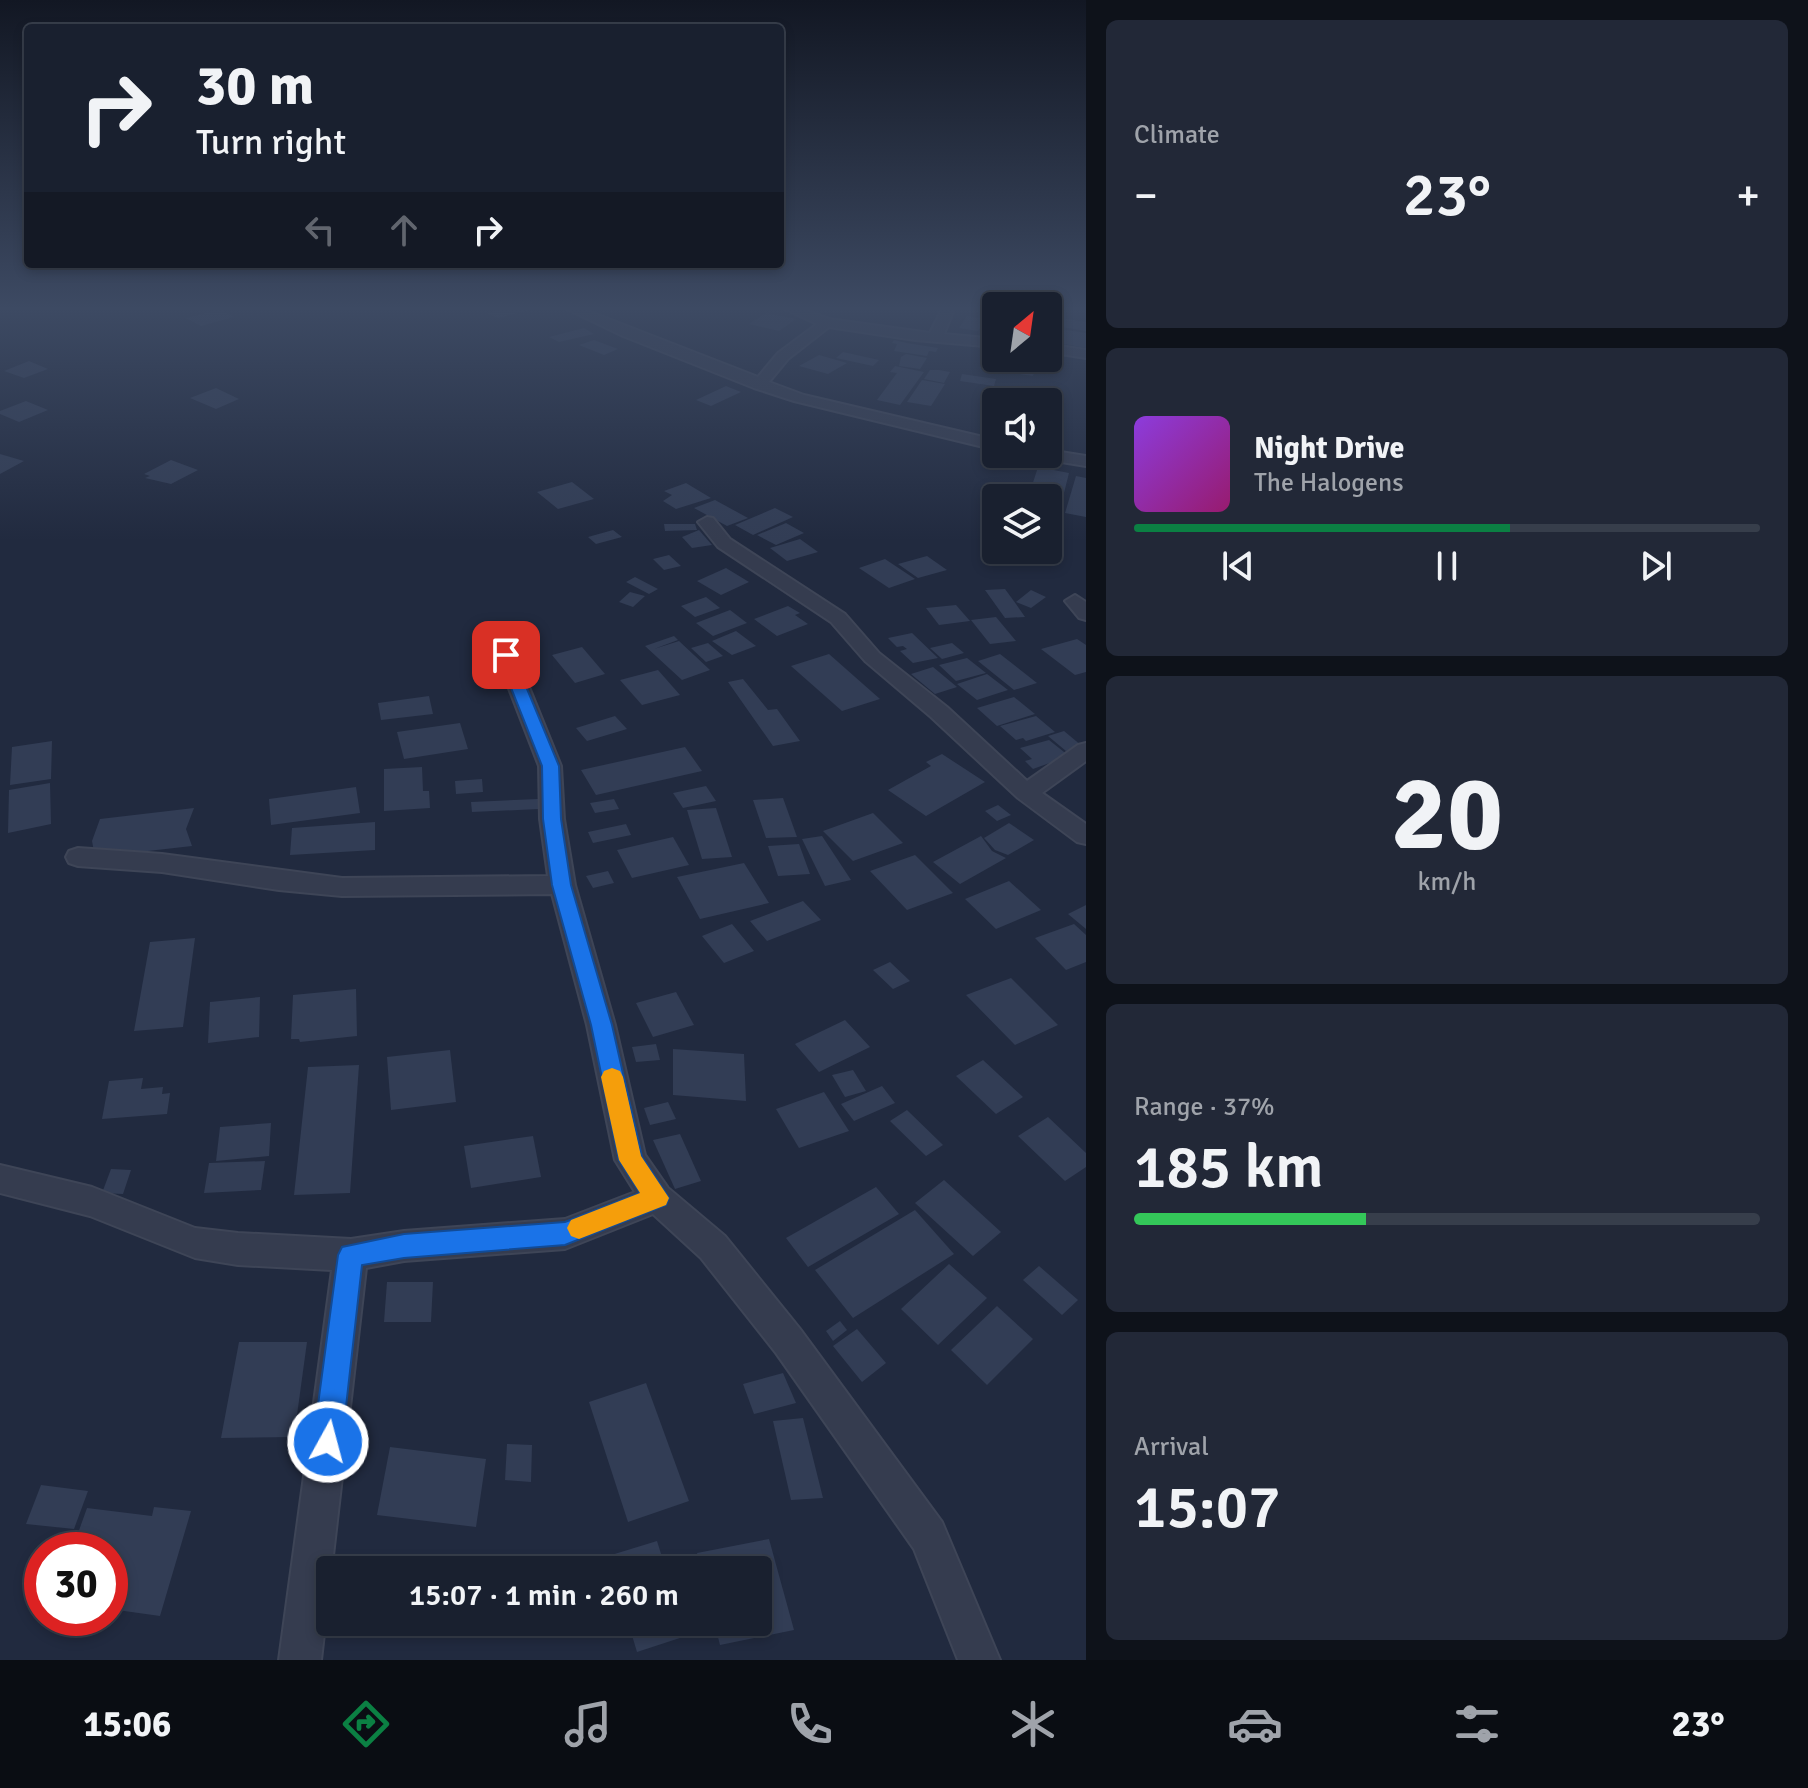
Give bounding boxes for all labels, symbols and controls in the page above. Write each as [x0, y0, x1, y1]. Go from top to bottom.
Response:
text: 30 m [196, 51, 314, 120]
icon: right [64, 56, 168, 160]
text: Climate [1134, 119, 1220, 151]
text: Turn right [196, 120, 346, 165]
text: 23° [1403, 159, 1491, 233]
text: − [1134, 169, 1158, 223]
text: + [1736, 169, 1760, 223]
icon: left [298, 208, 342, 252]
icon: ahead [382, 208, 426, 252]
icon: right [466, 208, 510, 252]
north arrow [982, 292, 1062, 372]
map controls [982, 292, 1062, 564]
button: sound [982, 388, 1062, 468]
text: Night Drive [1254, 430, 1404, 467]
text: The Halogens [1254, 467, 1404, 499]
button: layers [982, 484, 1062, 564]
icon: previous [1216, 544, 1260, 588]
icon: pause [1425, 544, 1469, 588]
icon: next [1634, 544, 1678, 588]
pin [472, 621, 540, 689]
icon: arrive [484, 633, 528, 677]
text: 20 [1391, 750, 1503, 878]
text: km/h [1418, 866, 1476, 898]
text: Range · 37% [1134, 1091, 1275, 1123]
text: 185 km [1134, 1131, 1323, 1205]
position arrow [286, 1400, 370, 1484]
text: Arrival [1134, 1431, 1209, 1463]
text: 15:07 [1134, 1471, 1281, 1545]
speed limit sign: 30 [24, 1532, 128, 1636]
text: 15:07 · 1 min · 260 m [409, 1577, 679, 1614]
icon: directions [338, 1696, 394, 1752]
icon: music [560, 1696, 616, 1752]
icon: phone [782, 1696, 838, 1752]
icon: climate [1005, 1696, 1061, 1752]
icon: car [1227, 1696, 1283, 1752]
icon: filters [1449, 1696, 1505, 1752]
text: 15:06 [83, 1702, 172, 1747]
text: 23° [1671, 1702, 1725, 1747]

